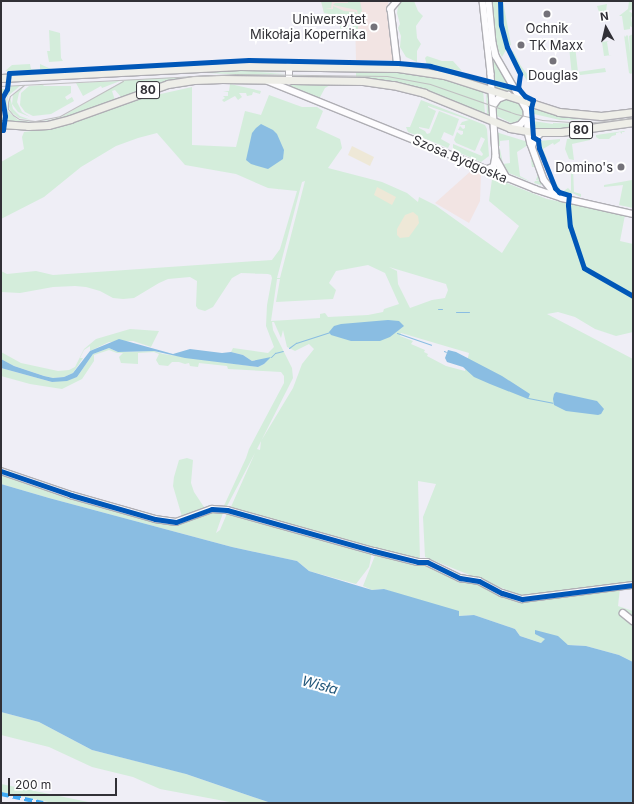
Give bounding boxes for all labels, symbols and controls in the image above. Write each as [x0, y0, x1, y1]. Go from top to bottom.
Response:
north arrow [586, 8, 626, 48]
marker: Ochnik [542, 9, 552, 19]
text: N [599, 9, 609, 24]
place label: Uniwersytet Mikołaja Kopernika [250, 12, 366, 43]
place label: Ochnik [525, 20, 569, 36]
marker: Uniwersytet Mikołaja Kopernika [369, 22, 379, 32]
place label: TK Maxx [529, 37, 583, 53]
marker: TK Maxx [516, 40, 526, 50]
marker: Douglas [548, 56, 558, 66]
place label: Douglas [528, 67, 578, 83]
road number: 80 [136, 80, 160, 100]
road number: 80 [569, 120, 593, 140]
street label: Szosa Bydgoska [410, 132, 510, 186]
place label: Domino's [555, 159, 613, 175]
marker: Domino's [616, 162, 626, 172]
water label: Wisła [300, 672, 340, 698]
scale bar [10, 770, 119, 796]
text: 200 m [15, 777, 51, 792]

